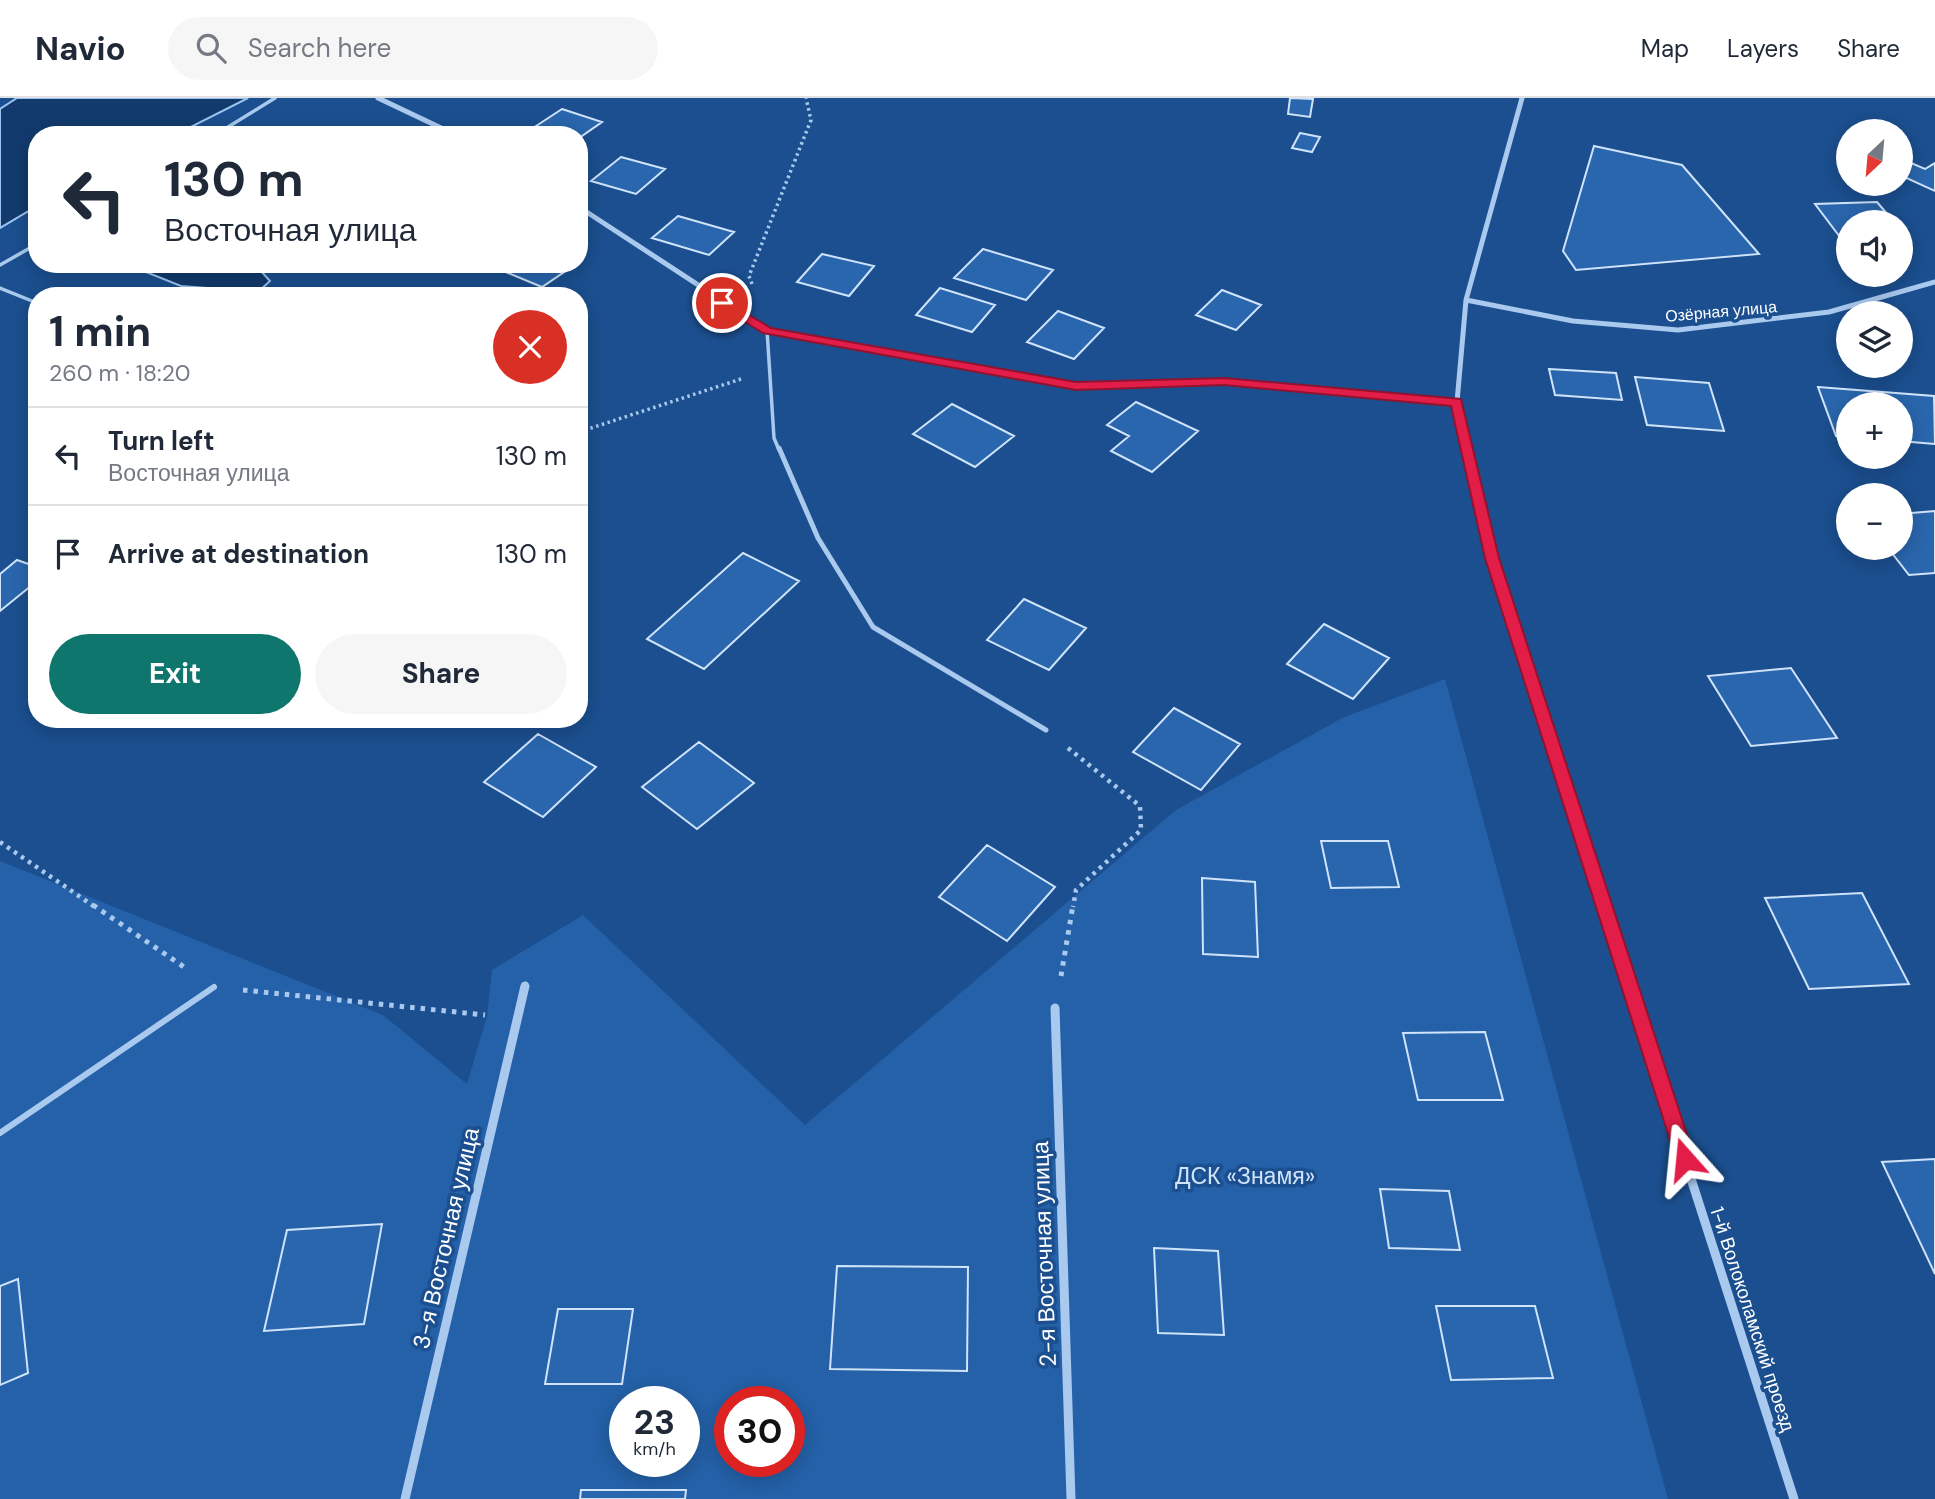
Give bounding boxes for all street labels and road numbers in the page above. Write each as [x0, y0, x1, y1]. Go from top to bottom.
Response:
street label: Озёрная улица [1664, 296, 1778, 327]
street label: 3-я Восточная улица [406, 1124, 486, 1352]
street label: 2-я Восточная улица [1025, 1140, 1063, 1367]
street label: 1-й Волоколамский проезд [1704, 1204, 1801, 1435]

